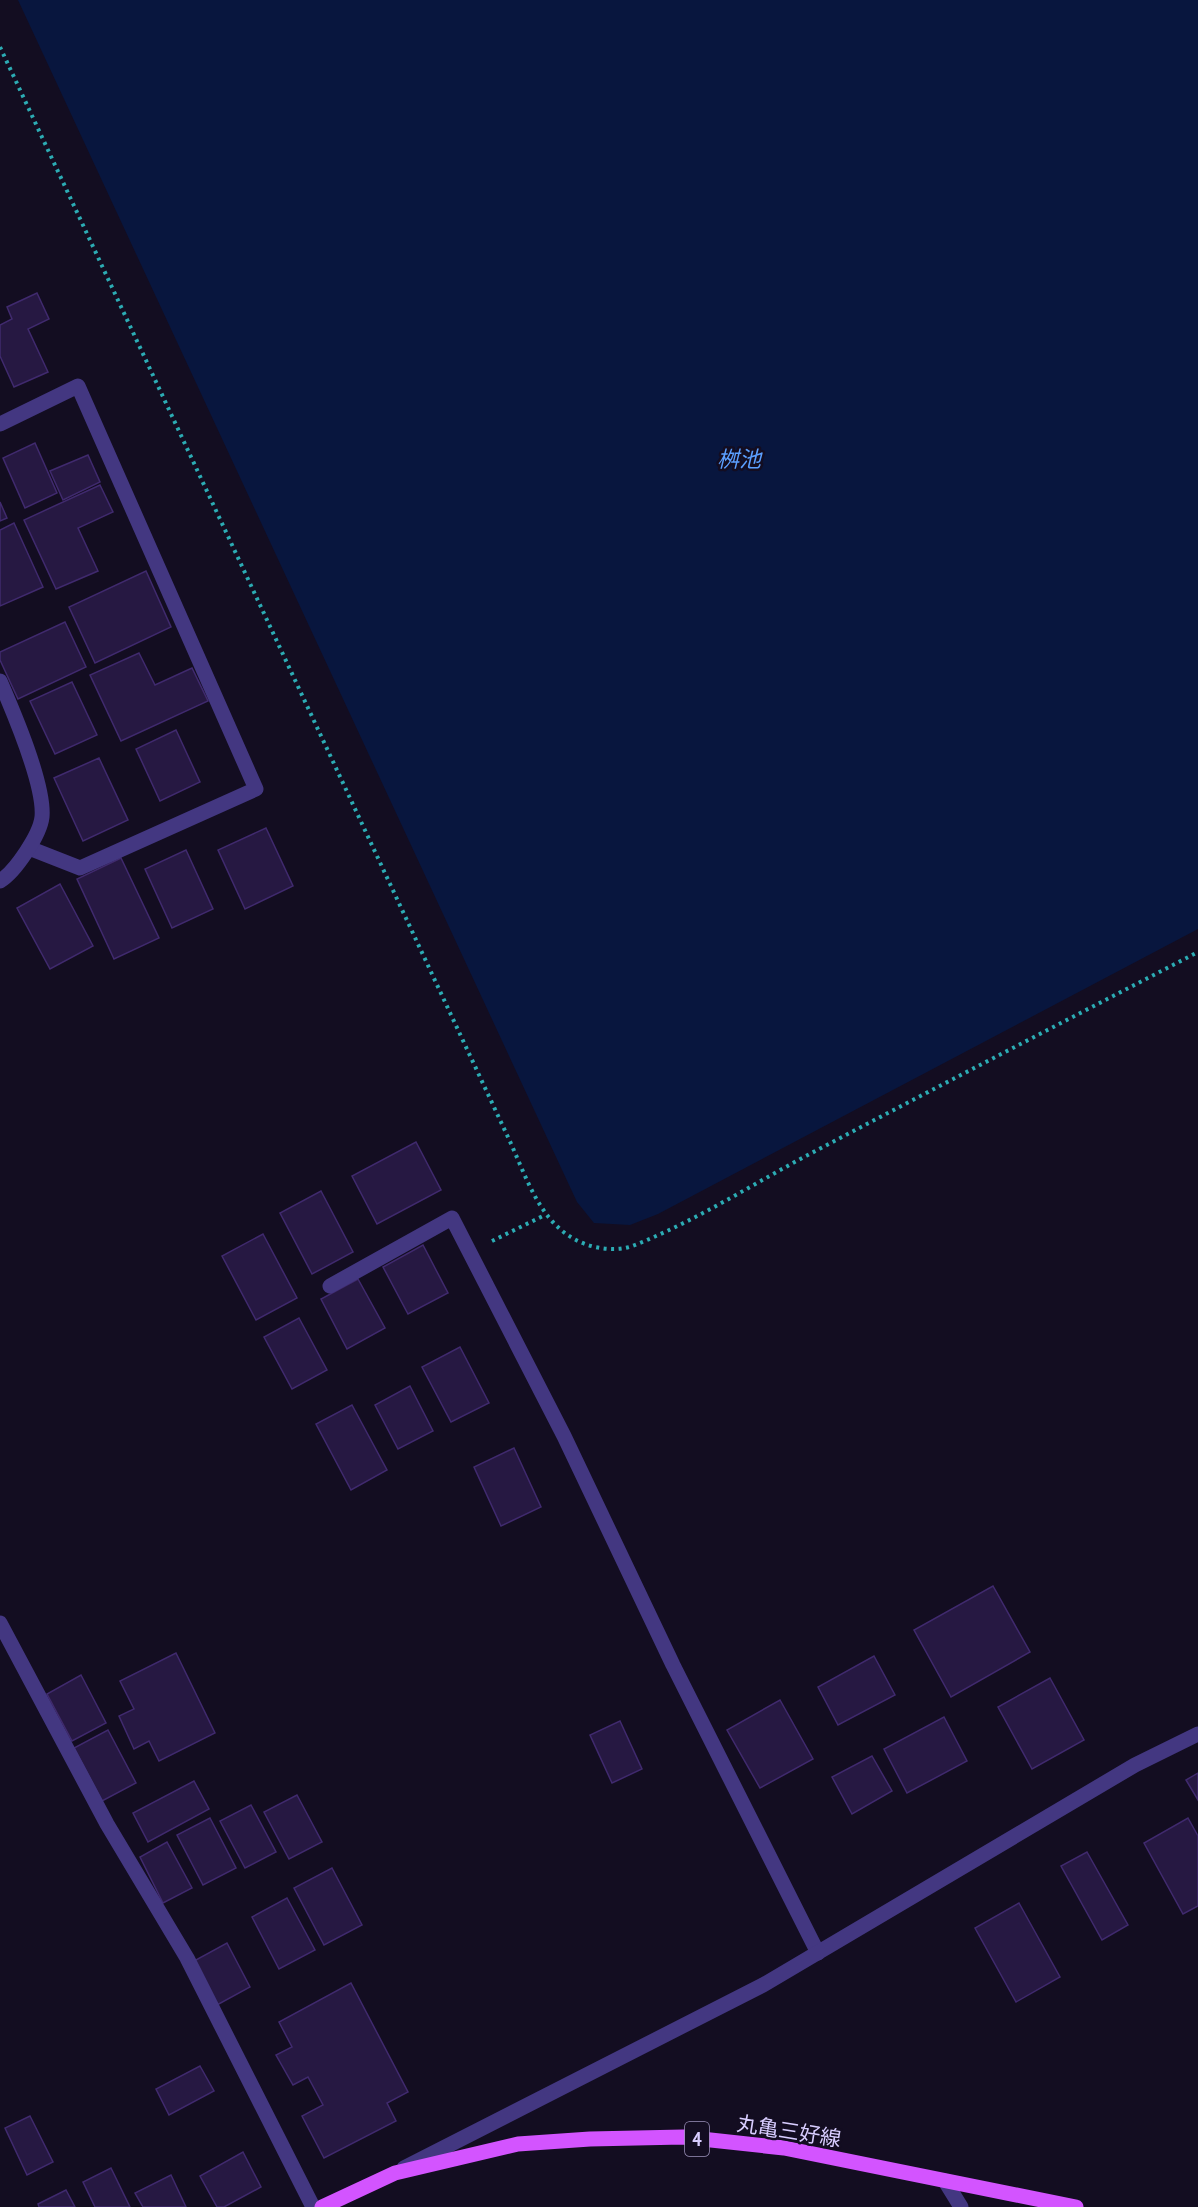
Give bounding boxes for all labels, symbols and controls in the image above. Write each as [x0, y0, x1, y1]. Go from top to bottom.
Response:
water label: 桝池 [717, 445, 763, 473]
street label: 丸亀三好線 [735, 2109, 843, 2153]
road number: 4 [685, 2122, 709, 2156]

